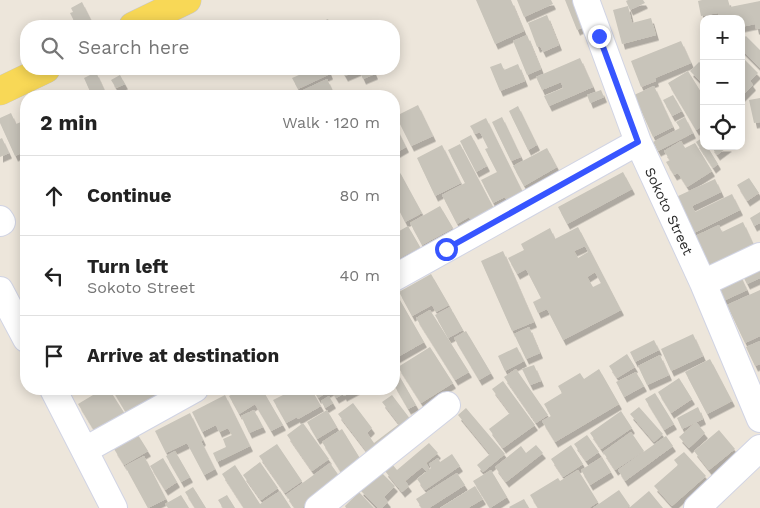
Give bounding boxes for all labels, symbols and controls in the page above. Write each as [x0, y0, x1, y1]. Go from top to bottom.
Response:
map controls [700, 15, 745, 150]
button: + [700, 15, 745, 60]
search box [20, 20, 400, 75]
route end [588, 25, 611, 48]
icon: search [38, 34, 66, 62]
text: Search here [78, 36, 189, 59]
button: − [700, 60, 745, 105]
button: locate [700, 105, 745, 150]
text: 2 min [40, 110, 97, 135]
text: Walk · 120 m [282, 113, 380, 132]
street label: Sokoto Street [642, 165, 696, 257]
icon: ahead [40, 182, 68, 210]
text: Continue [87, 184, 171, 207]
text: 80 m [339, 186, 380, 205]
route start [435, 238, 458, 261]
text: Turn left [87, 255, 168, 278]
icon: left [40, 262, 68, 290]
text: 40 m [340, 266, 380, 285]
text: Sokoto Street [87, 278, 195, 297]
icon: arrive [40, 342, 68, 370]
text: Arrive at destination [87, 344, 279, 367]

